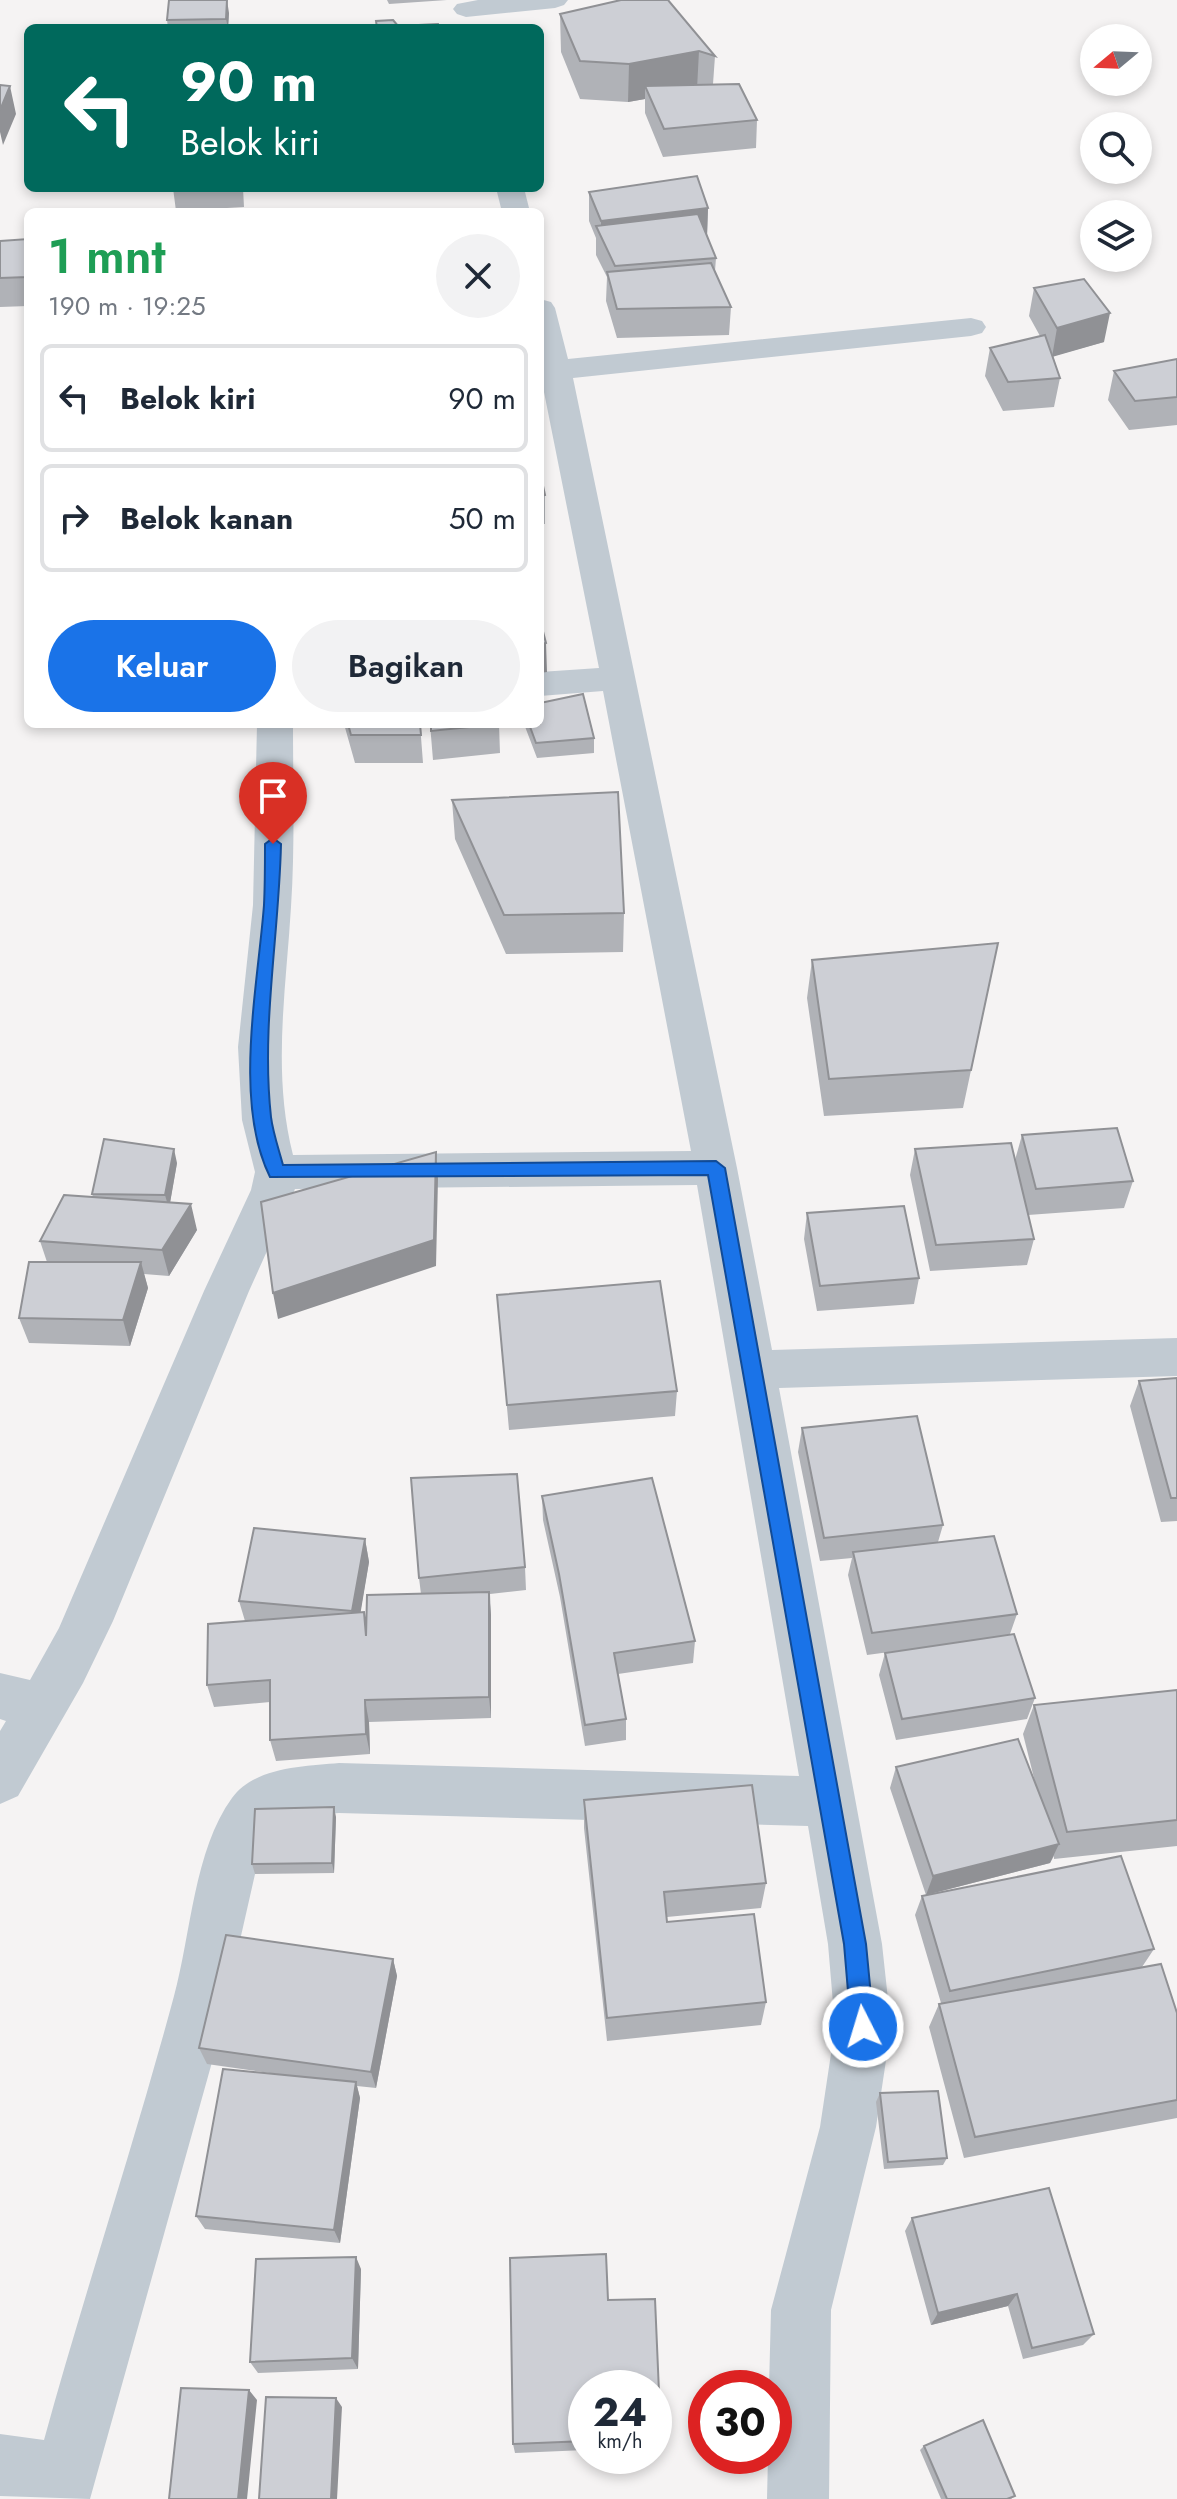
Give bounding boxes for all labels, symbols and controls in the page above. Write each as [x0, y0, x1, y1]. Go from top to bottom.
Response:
north arrow [1080, 24, 1152, 96]
map controls [1080, 24, 1152, 272]
text: 90 m [180, 41, 317, 122]
icon: left [48, 56, 152, 160]
button: search [1080, 112, 1152, 184]
text: Belok kiri [180, 116, 320, 168]
button: layers [1080, 200, 1152, 272]
text: 1 mnt [48, 222, 166, 291]
button: close [436, 234, 520, 318]
text: 190 m · 19:25 [48, 287, 206, 325]
icon: left [52, 376, 96, 420]
text: Belok kiri [120, 377, 255, 420]
text: 90 m [448, 377, 516, 420]
icon: right [52, 496, 96, 540]
text: Belok kanan [120, 497, 293, 540]
text: 50 m [449, 497, 516, 540]
button: Keluar [48, 620, 276, 712]
button: Bagikan [292, 620, 520, 712]
pin [239, 762, 307, 844]
icon: arrive [251, 774, 295, 818]
position arrow [821, 1985, 905, 2069]
speed limit sign: 30 [688, 2370, 792, 2474]
text: 24 [593, 2383, 647, 2441]
text: km/h [597, 2427, 643, 2456]

